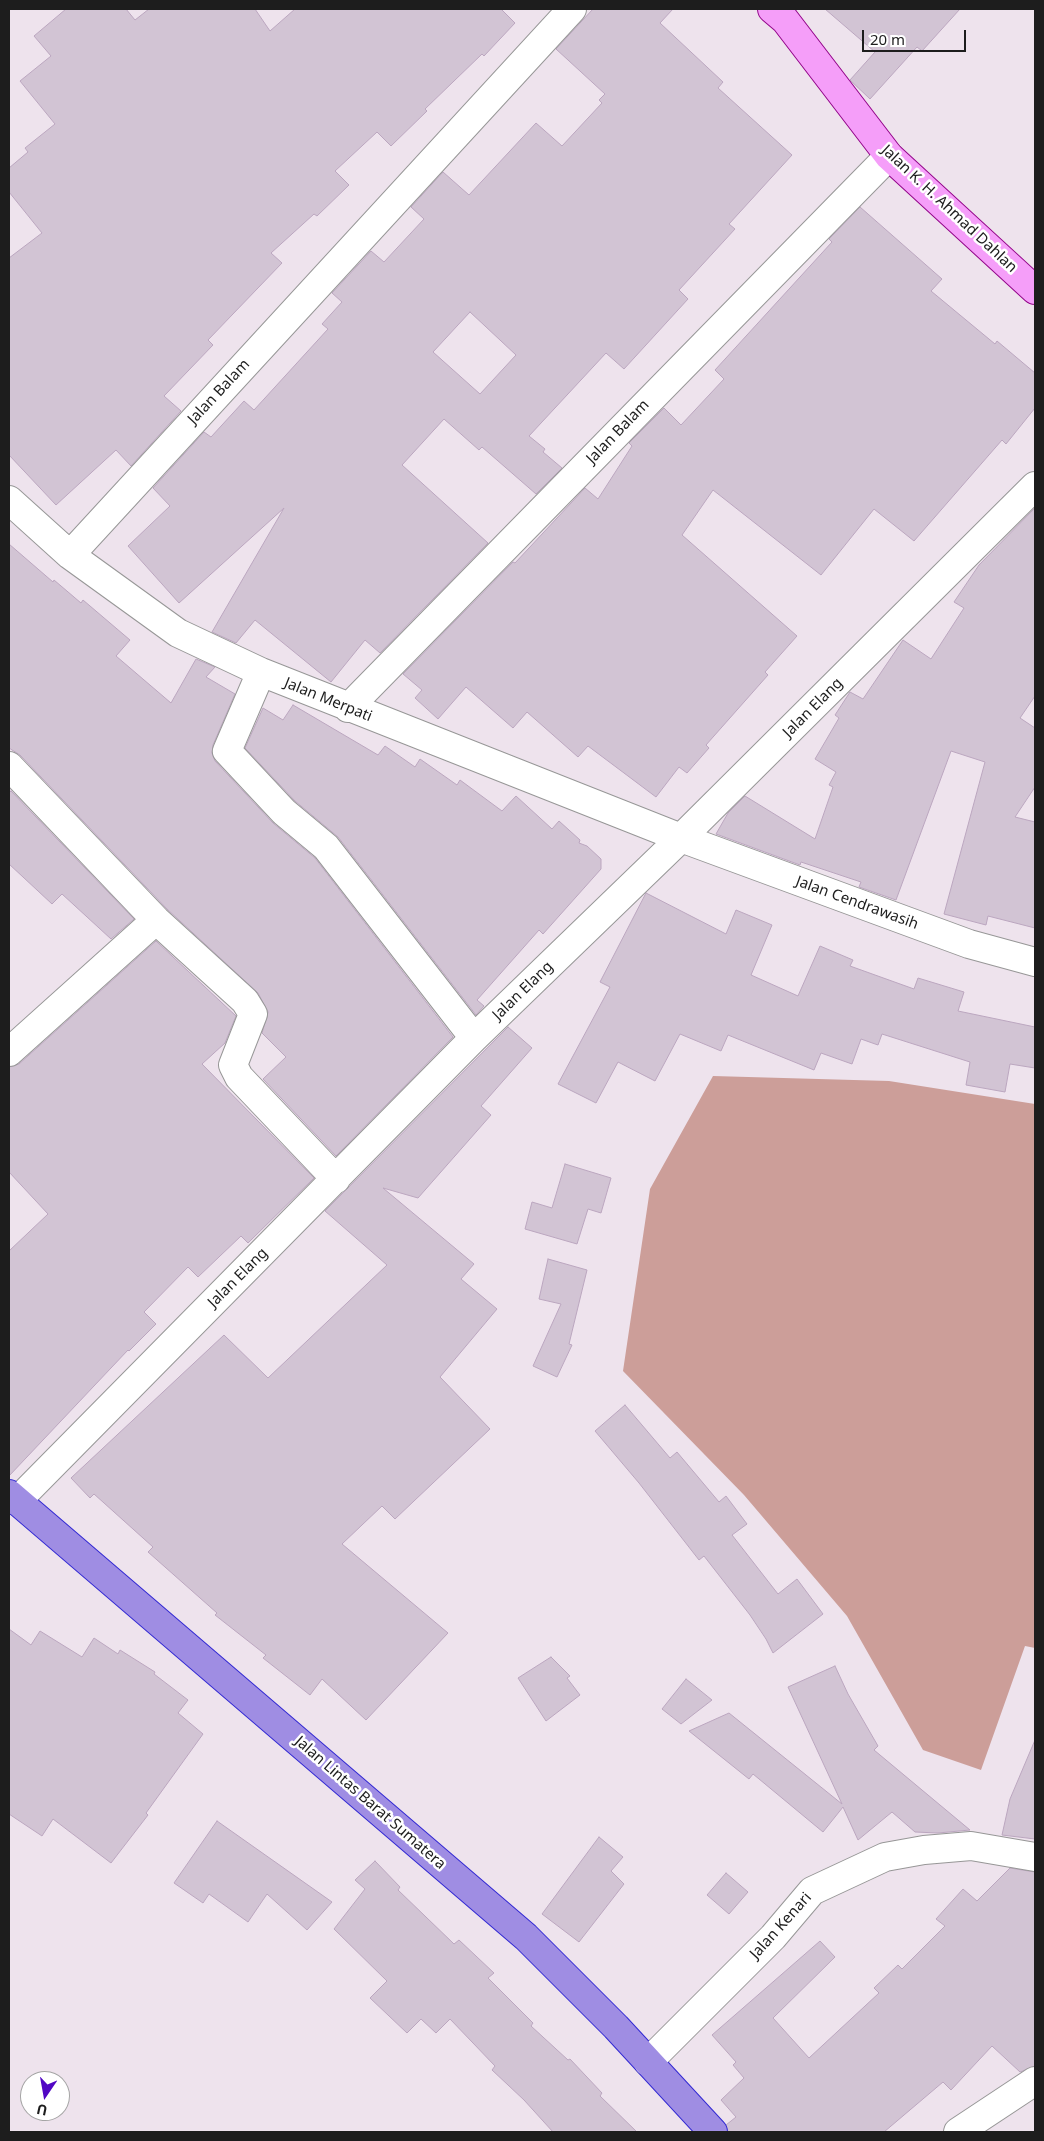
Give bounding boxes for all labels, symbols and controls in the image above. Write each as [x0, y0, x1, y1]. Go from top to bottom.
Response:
scale bar [864, 20, 968, 52]
text: 20 m [870, 29, 905, 49]
street label: Jalan K. H. Ahmad Dahlan [877, 141, 1021, 277]
street label: Jalan Balam [184, 356, 254, 428]
street label: Jalan Balam [583, 396, 653, 468]
street label: Jalan Merpati [281, 674, 375, 726]
street label: Jalan Elang [779, 674, 847, 742]
street label: Jalan Cendrawasih [793, 872, 921, 934]
street label: Jalan Elang [489, 958, 557, 1024]
street label: Jalan Elang [204, 1244, 272, 1312]
street label: Jalan Lintas Barat Sumatera [291, 1733, 449, 1873]
street label: Jalan Kenari [746, 1889, 816, 1963]
north arrow [20, 2071, 70, 2121]
text: U [35, 2100, 49, 2121]

